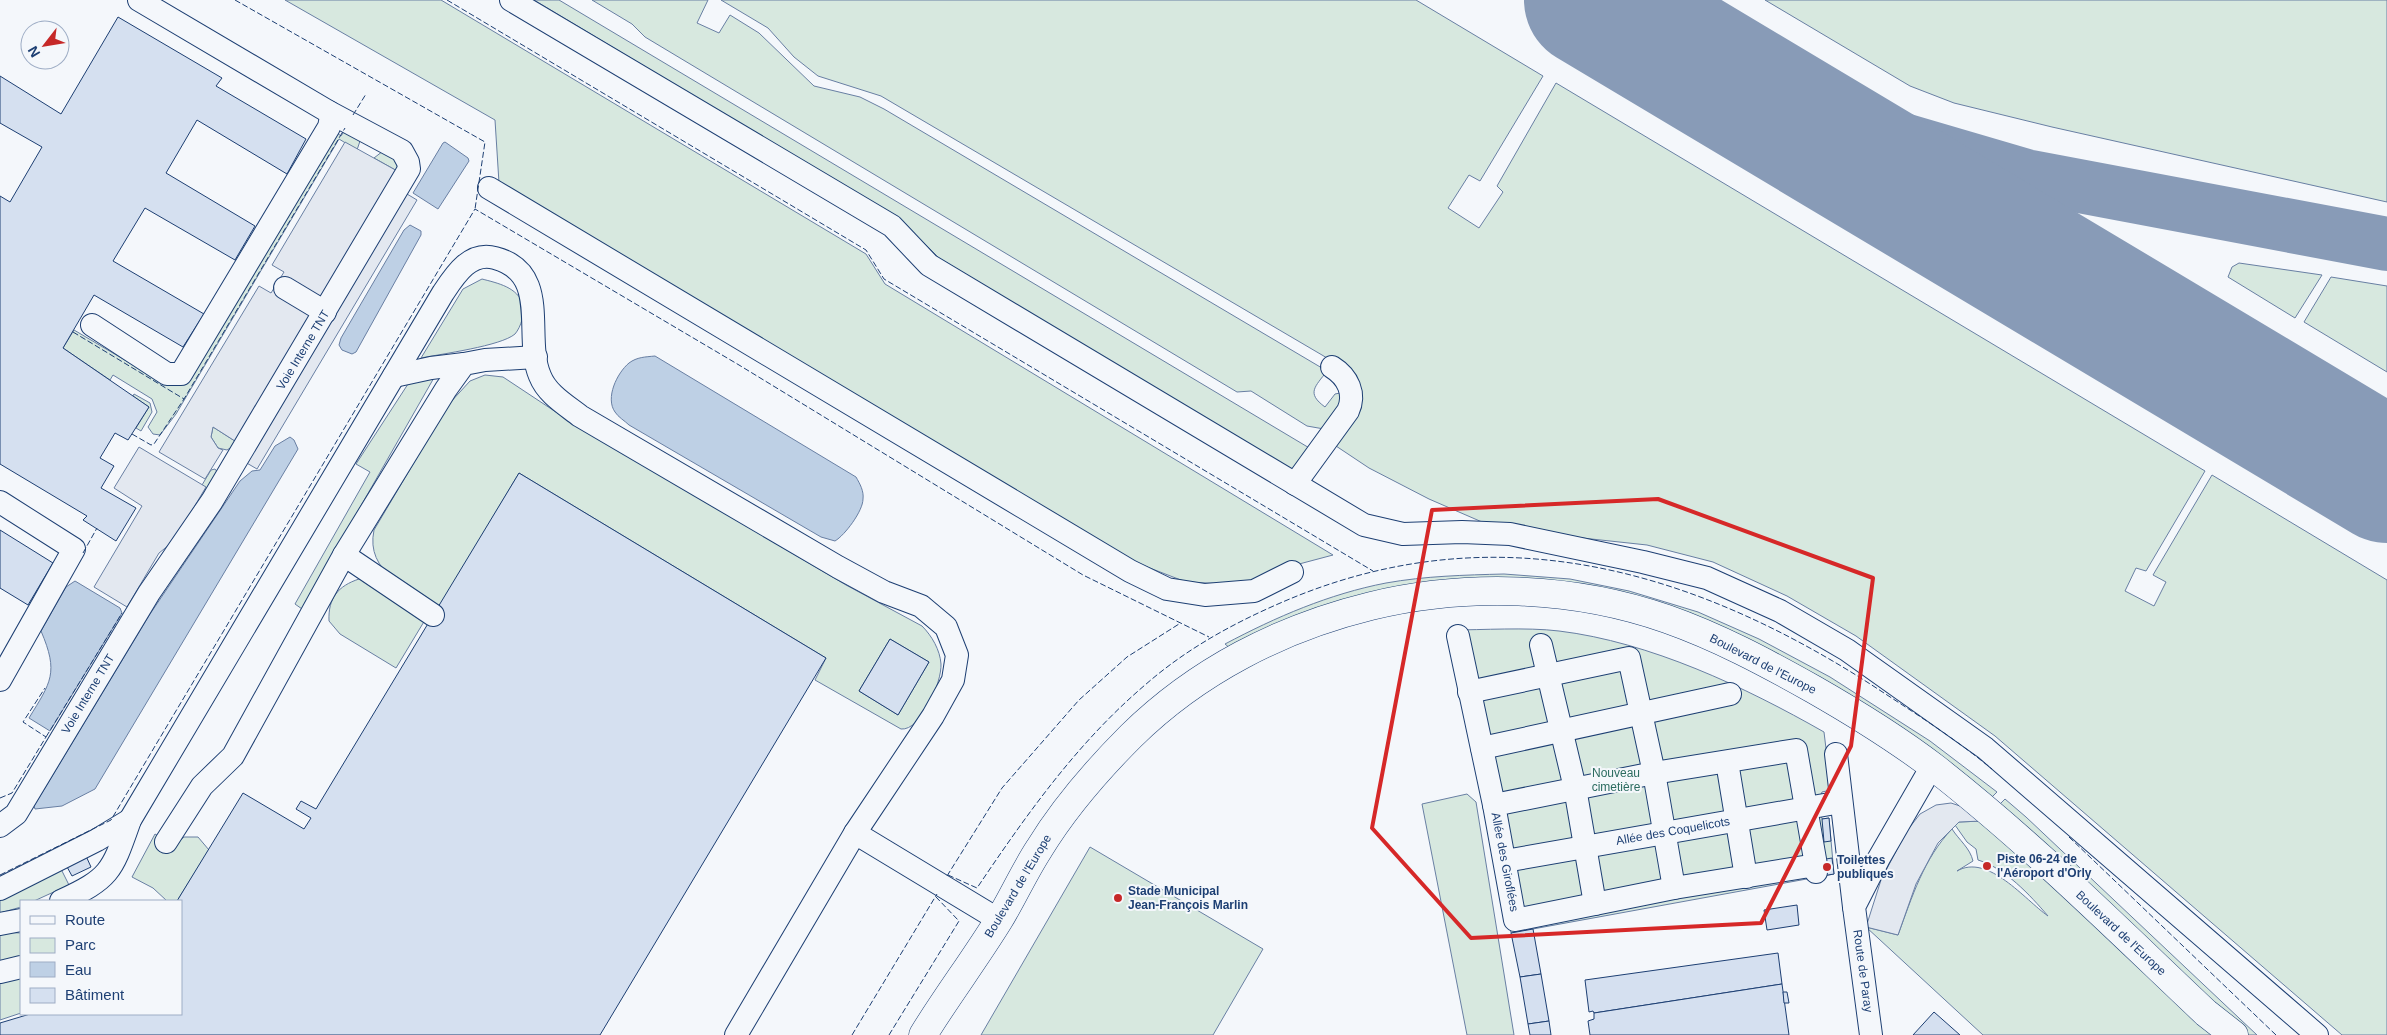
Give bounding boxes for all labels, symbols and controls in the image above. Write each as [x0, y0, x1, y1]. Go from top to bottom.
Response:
north arrow [20, 20, 70, 70]
text: N [24, 43, 43, 60]
street label: Voie Interne TNT [274, 307, 333, 392]
street label: Boulevard de l'Europe [1707, 631, 1819, 697]
street label: Voie Interne TNT [59, 651, 118, 736]
park label: Nouveau cimetière [1592, 766, 1641, 794]
street label: Allée des Giroflées [1489, 811, 1521, 913]
street label: Allée des Coquelicots [1615, 814, 1731, 848]
street label: Boulevard de l'Europe [982, 832, 1054, 940]
place label: Piste 06-24 de l'Aéroport d'Orly [1997, 852, 2092, 880]
place label: Toilettes publiques [1837, 853, 1894, 881]
marker: Piste 06-24 de l'Aéroport d'Orly [1981, 860, 1993, 872]
marker: Toilettes publiques [1821, 861, 1833, 873]
place label: Stade Municipal Jean-François Marlin [1128, 884, 1248, 912]
street label: Boulevard de l'Europe [2073, 888, 2169, 978]
marker: Stade Municipal Jean-François Marlin [1112, 892, 1124, 904]
legend [20, 900, 182, 1015]
text: Route [65, 911, 105, 928]
street label: Route de Paray [1850, 929, 1876, 1013]
text: Parc [65, 936, 96, 953]
text: Eau [65, 961, 92, 978]
text: Bâtiment [65, 986, 125, 1003]

